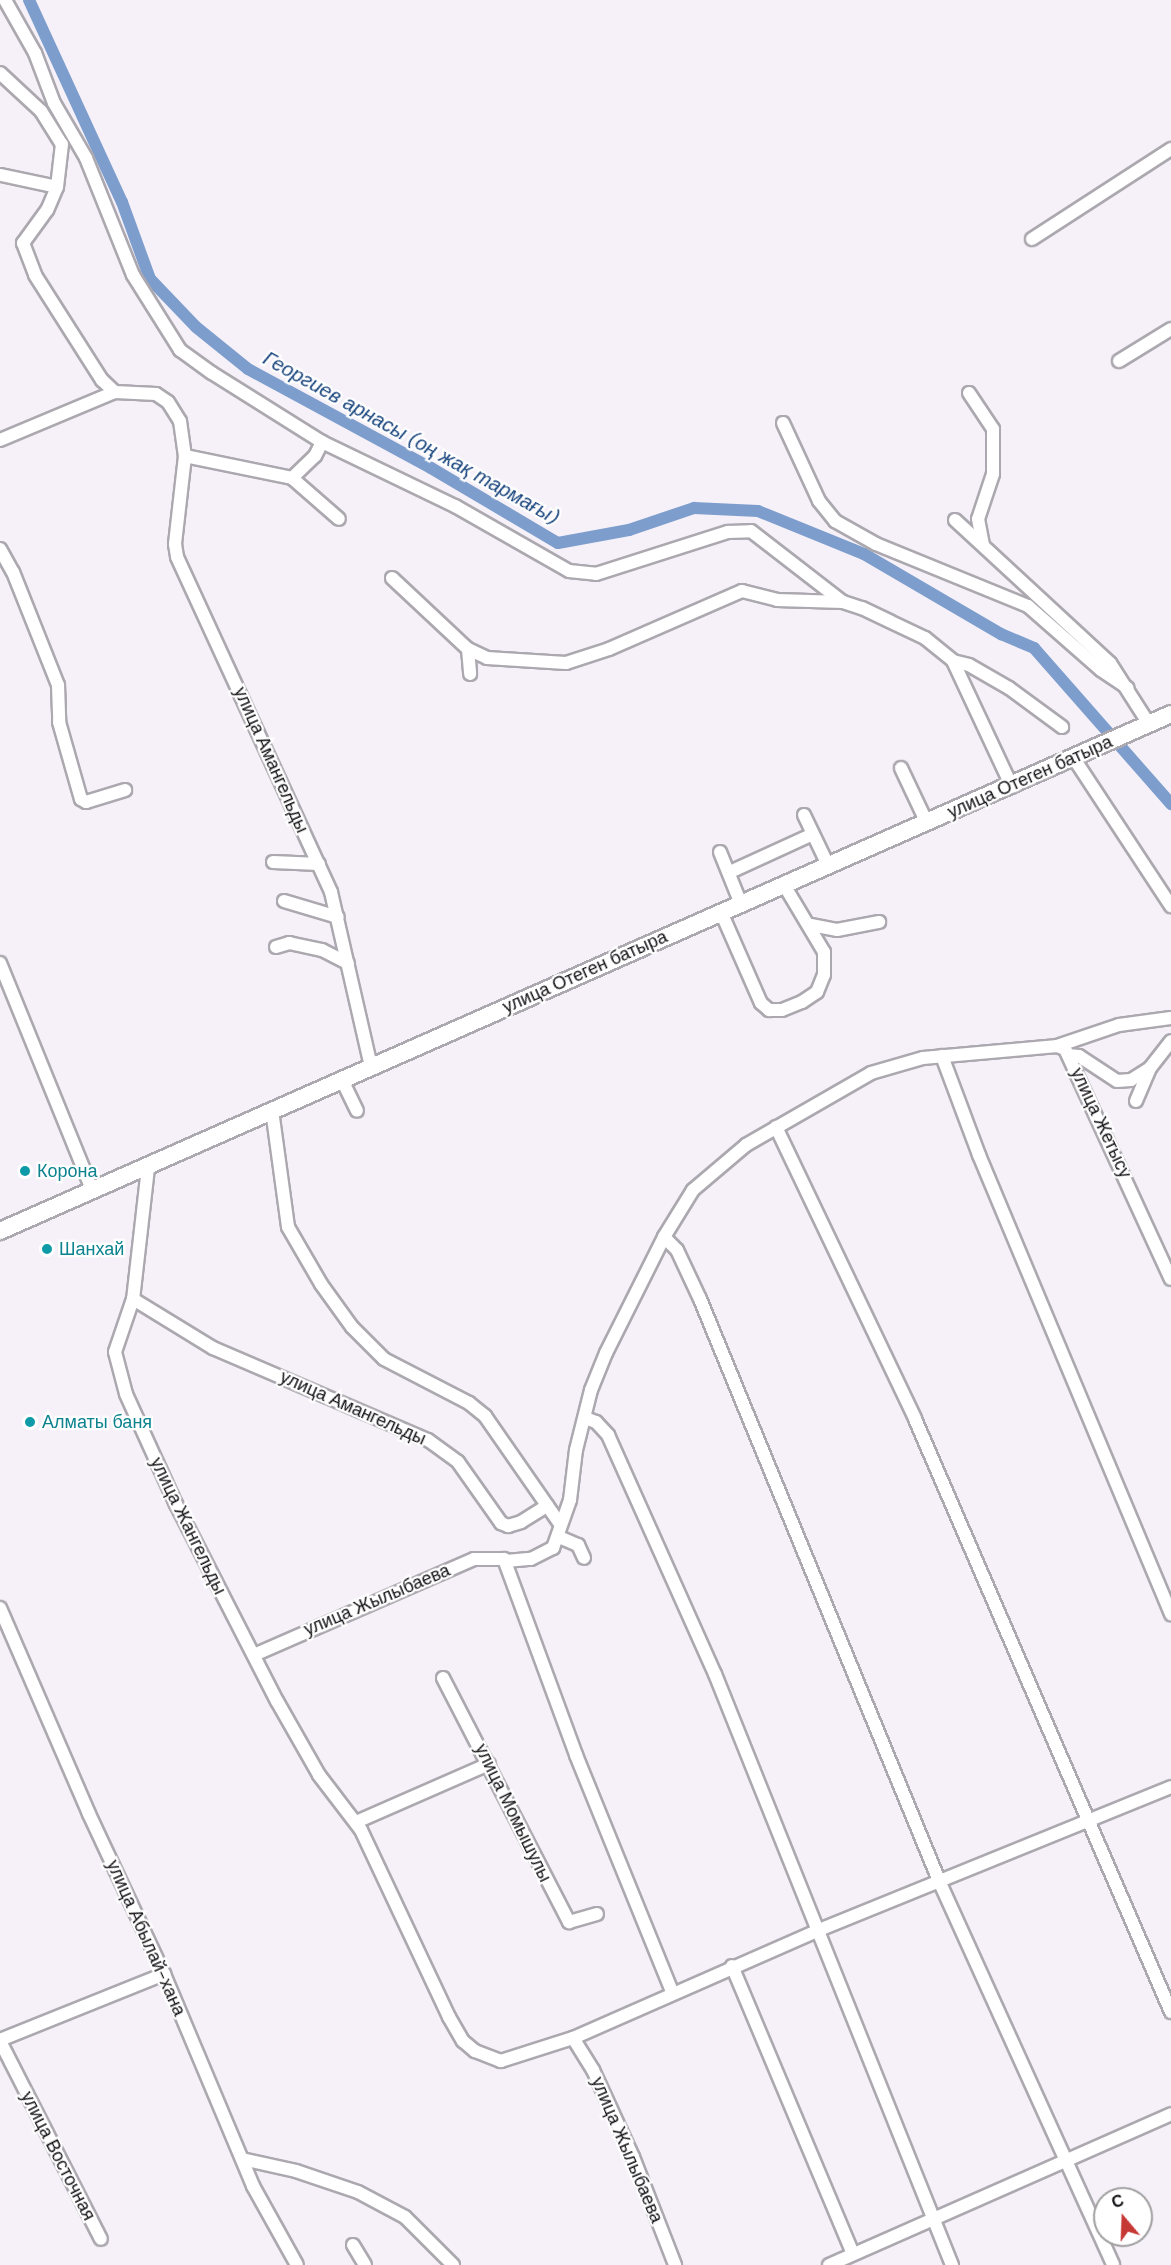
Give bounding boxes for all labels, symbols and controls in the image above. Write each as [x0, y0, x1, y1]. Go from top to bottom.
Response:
water label: Георгиев арнасы (оң жақ тармағы) [259, 346, 563, 530]
street label: улица Амангельды [229, 684, 313, 836]
street label: улица Отеген батыра [944, 731, 1116, 823]
street label: улица Отеген батыра [499, 926, 671, 1018]
street label: улица Жетысу [1066, 1064, 1136, 1182]
place label: Корона [37, 1160, 97, 1182]
marker: Корона [18, 1164, 32, 1178]
place label: Шанхай [59, 1238, 124, 1260]
marker: Шанхай [40, 1242, 54, 1256]
street label: улица Амангельды [277, 1366, 429, 1450]
place label: Алматы баня [42, 1411, 152, 1433]
marker: Алматы баня [23, 1415, 37, 1429]
street label: улица Жангельды [145, 1454, 231, 1598]
street label: улица Жылыбаева [301, 1559, 453, 1641]
street label: улица Момышулы [470, 1740, 556, 1886]
street label: улица Абылай-хана [102, 1857, 190, 2019]
street label: улица Жылыбаева [586, 2074, 668, 2226]
street label: улица Восточная [16, 2088, 100, 2224]
north arrow [1093, 2187, 1153, 2247]
text: С [1109, 2190, 1127, 2213]

